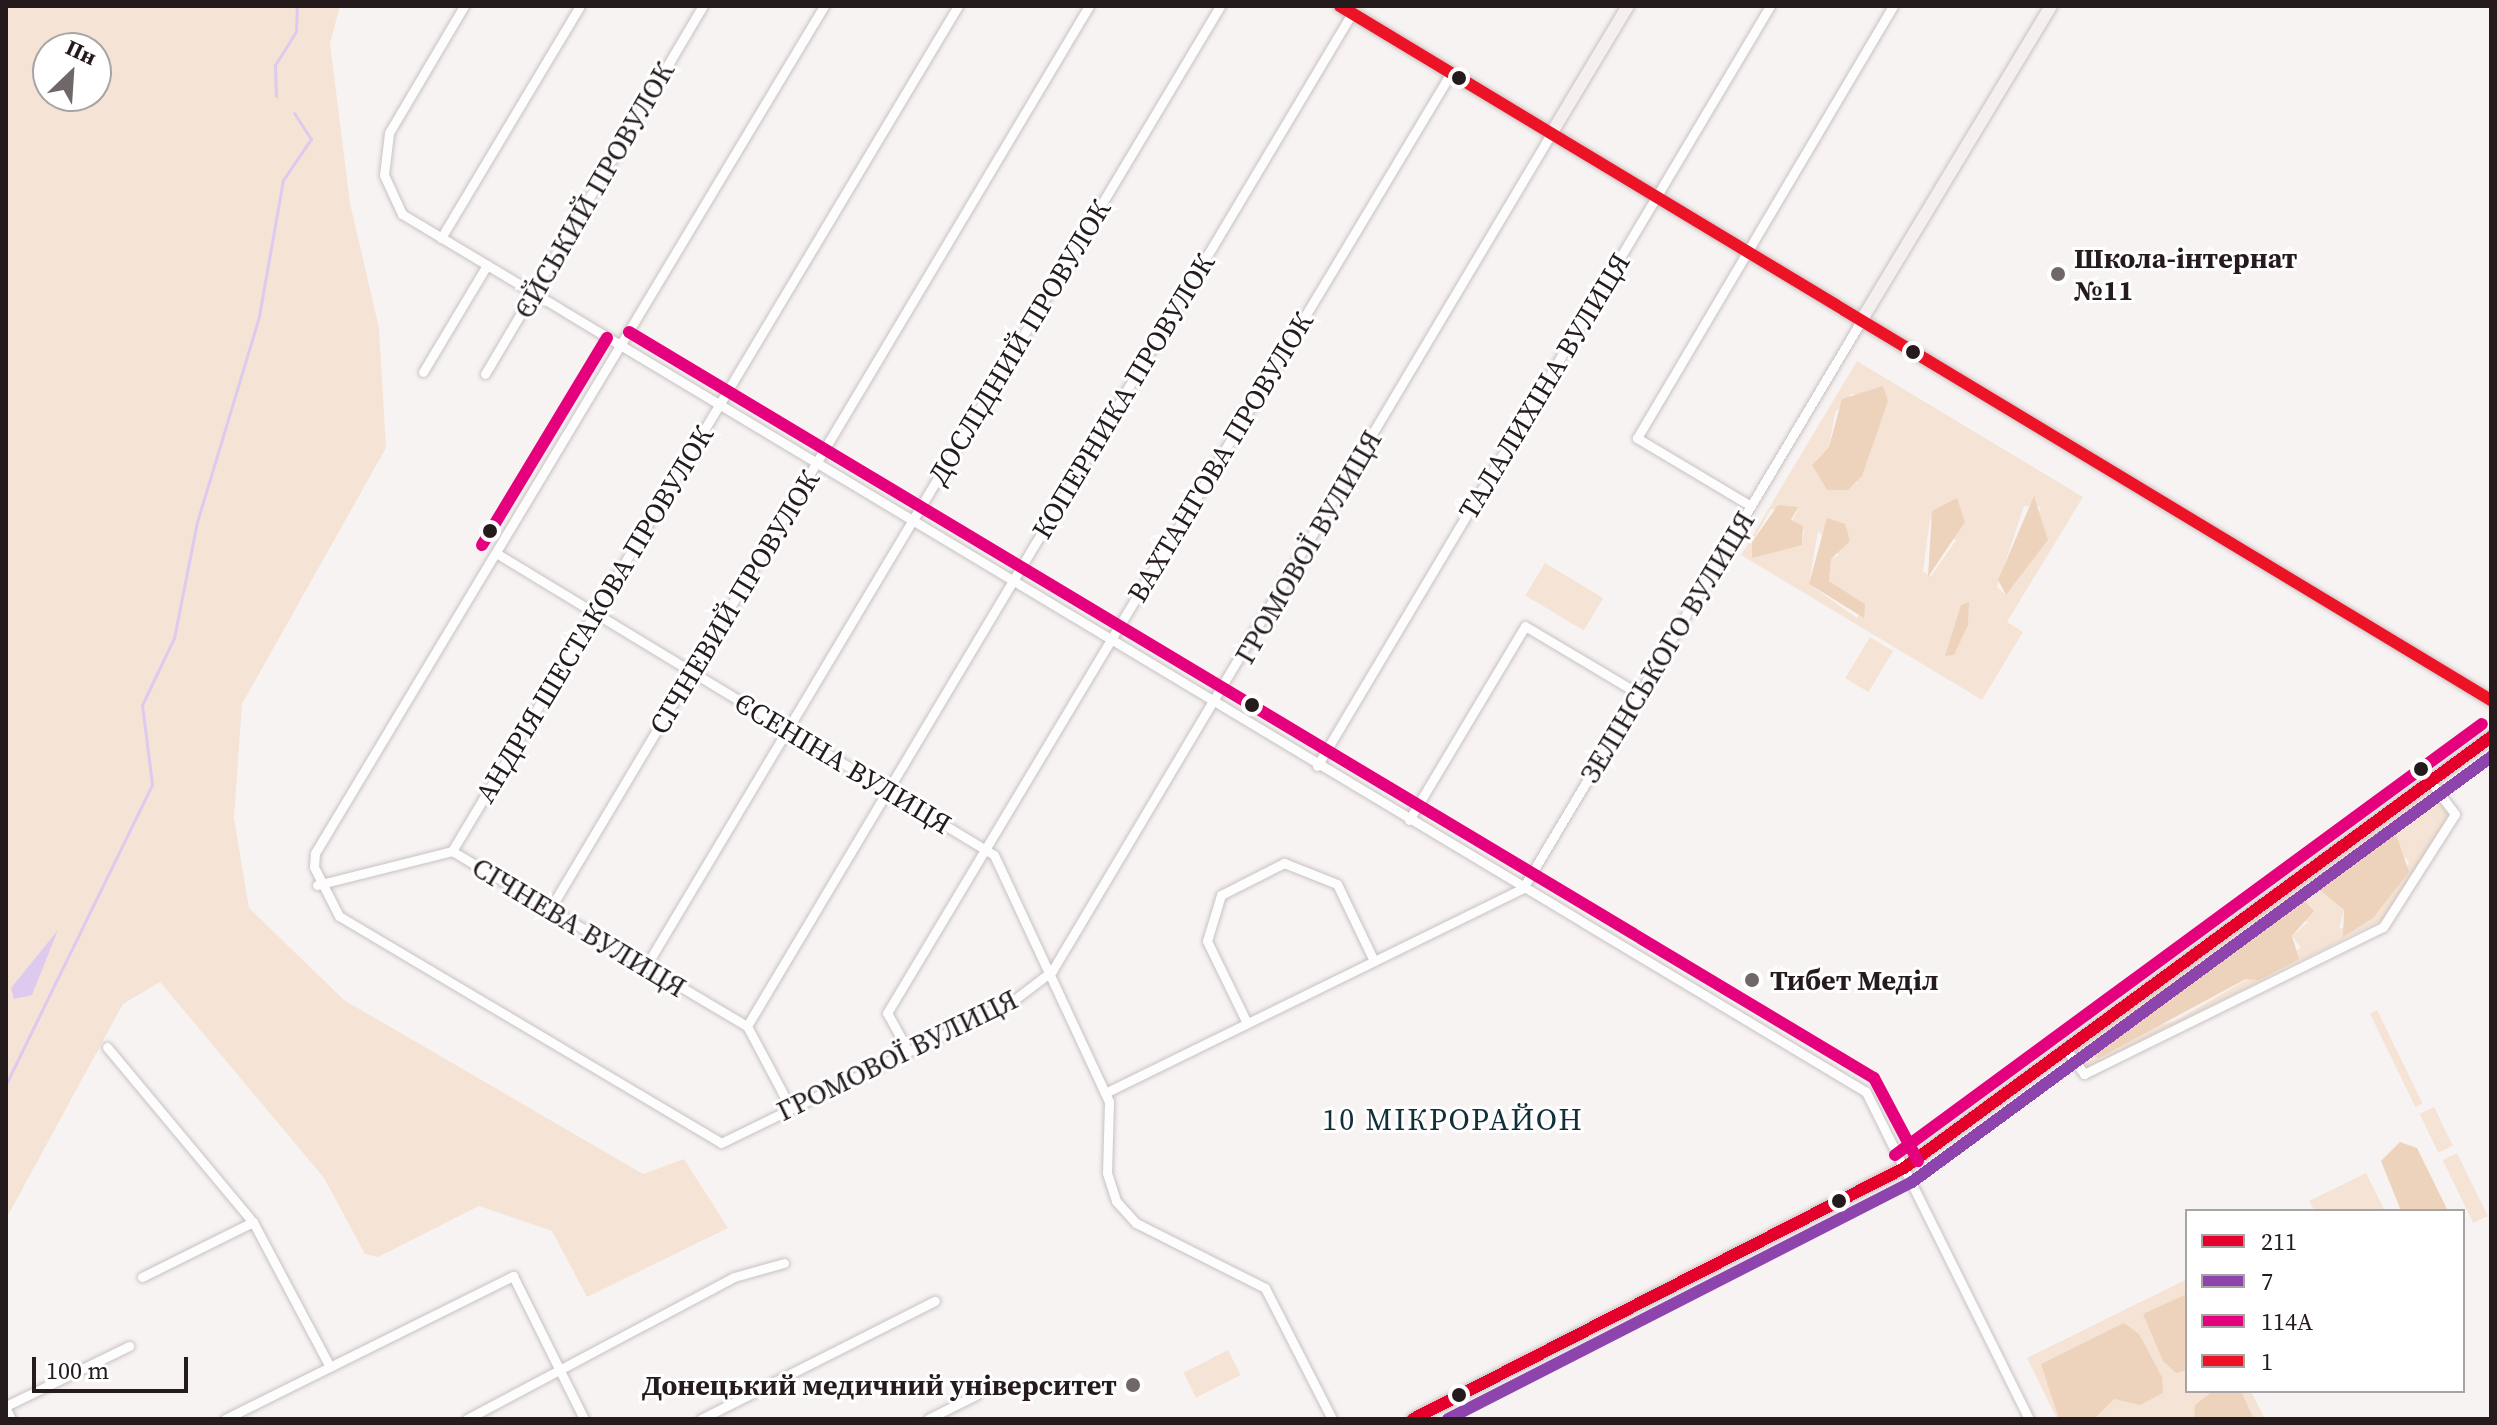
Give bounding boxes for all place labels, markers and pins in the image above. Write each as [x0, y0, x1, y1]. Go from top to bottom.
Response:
unlabelled marker [1451, 70, 1467, 86]
place label: Школа-інтернат №11 [2074, 241, 2297, 307]
marker: Школа-інтернат №11 [2049, 265, 2067, 283]
unlabelled marker [1905, 344, 1921, 360]
unlabelled marker [482, 523, 498, 539]
unlabelled marker [1244, 697, 1260, 713]
unlabelled marker [2413, 761, 2429, 777]
place label: Тибет Меділ [1770, 963, 1939, 997]
marker: Тибет Меділ [1741, 969, 1763, 991]
unlabelled marker [1831, 1193, 1847, 1209]
place label: Донецький медичний університет [642, 1368, 1117, 1402]
marker: Донецький медичний університет [1124, 1376, 1142, 1394]
unlabelled marker [1451, 1387, 1467, 1403]

